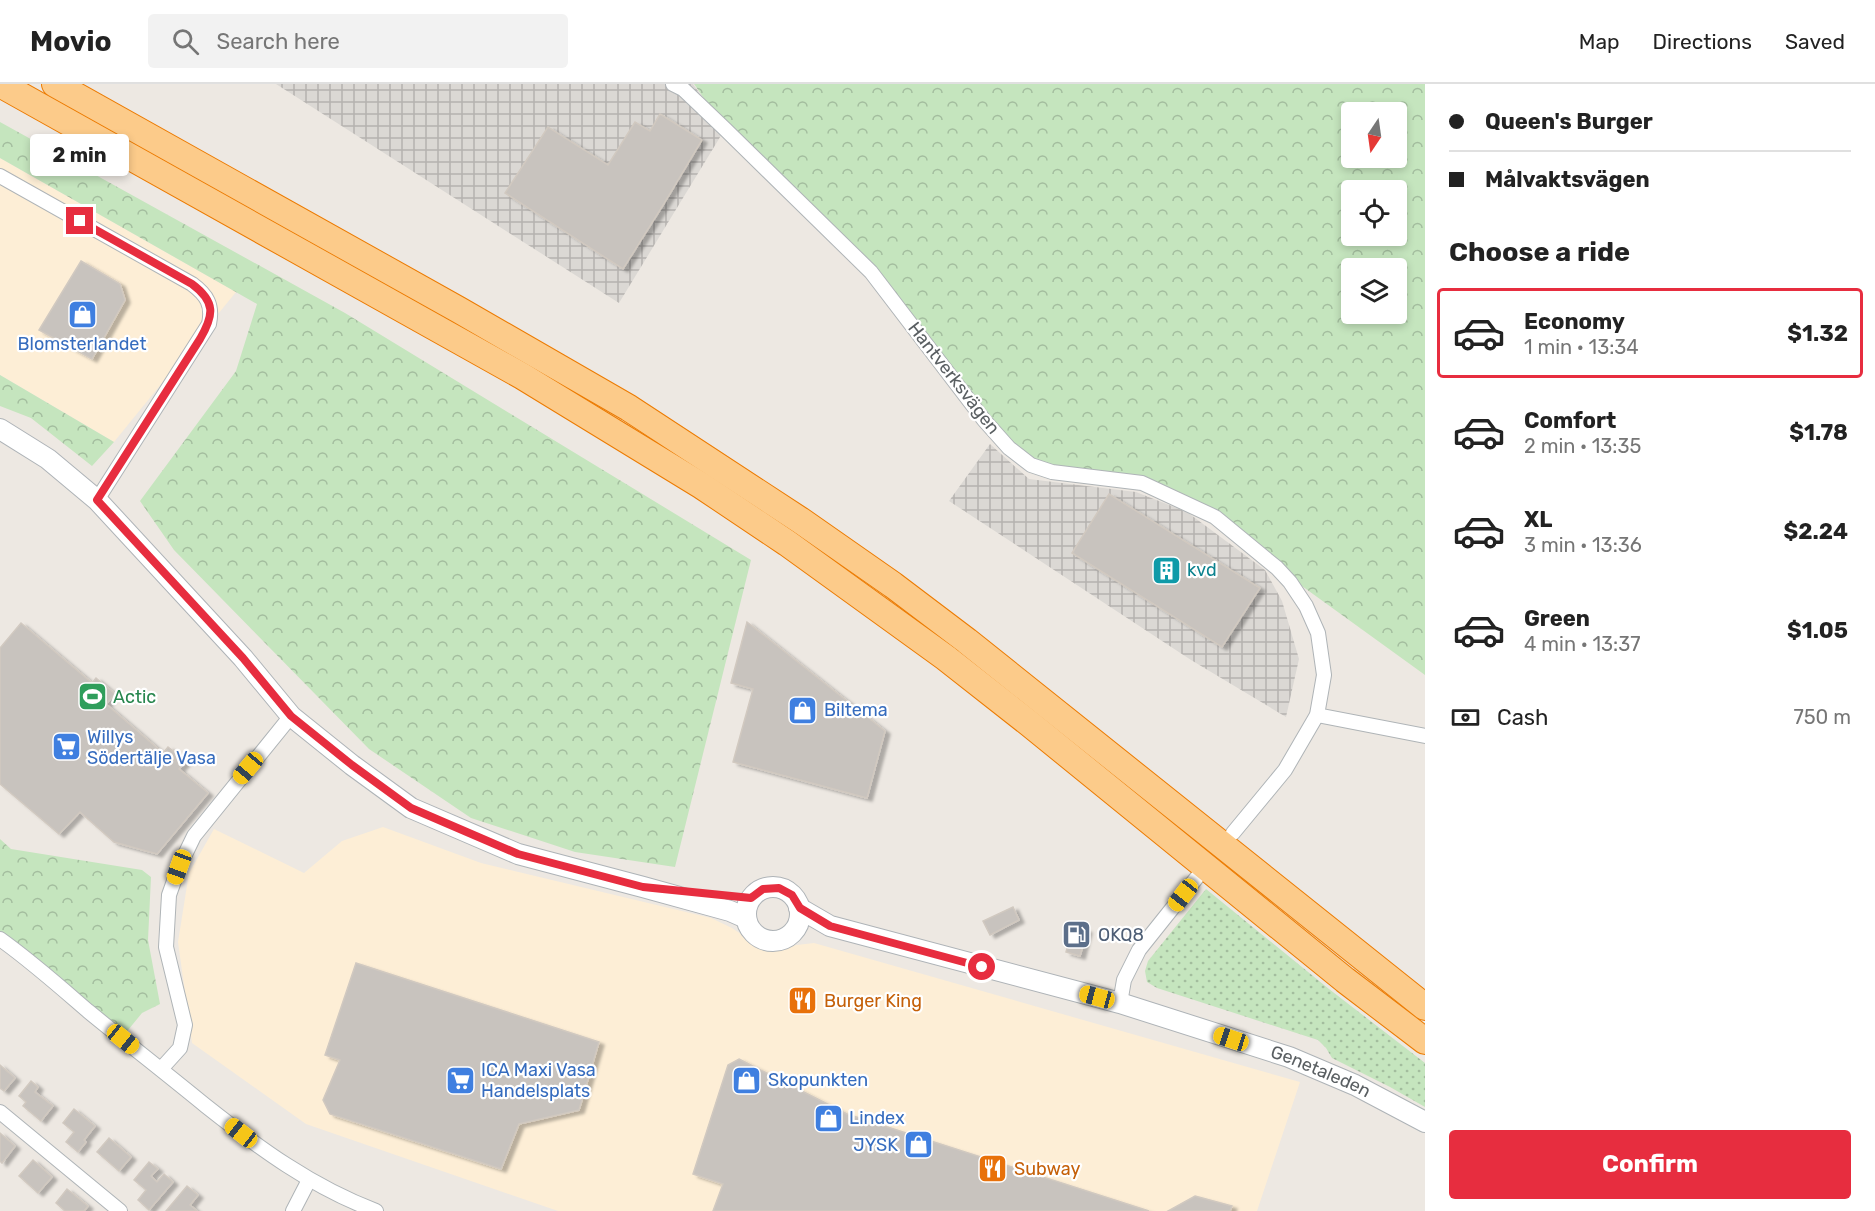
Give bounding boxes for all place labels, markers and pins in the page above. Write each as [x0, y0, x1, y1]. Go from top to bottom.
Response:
shop icon: Blomsterlandet [66, 299, 98, 331]
place label: Blomsterlandet [18, 333, 146, 355]
building icon: kvd [1150, 554, 1182, 586]
place label: kvd [1187, 559, 1217, 581]
sports icon: Actic [76, 681, 108, 713]
place label: Actic [113, 686, 156, 708]
shop icon: Biltema [787, 694, 819, 726]
place label: Biltema [824, 699, 888, 721]
place label: Willys Södertälje Vasa [87, 726, 216, 769]
supermarket icon: Willys Södertälje Vasa [50, 731, 82, 763]
fuel station icon: OKQ8 [1061, 919, 1093, 951]
place label: OKQ8 [1098, 924, 1144, 946]
restaurant icon: Burger King [787, 985, 819, 1017]
place label: Burger King [824, 990, 922, 1012]
place label: ICA Maxi Vasa Handelsplats [481, 1059, 596, 1102]
supermarket icon: ICA Maxi Vasa Handelsplats [444, 1064, 476, 1096]
shop icon: Skopunkten [731, 1064, 763, 1096]
place label: Skopunkten [768, 1069, 868, 1091]
shop icon: Lindex [812, 1102, 844, 1134]
place label: Lindex [849, 1107, 905, 1129]
shop icon: JYSK [903, 1129, 935, 1161]
place label: JYSK [853, 1134, 898, 1156]
restaurant icon: Subway [977, 1153, 1009, 1185]
place label: Subway [1014, 1158, 1080, 1180]

